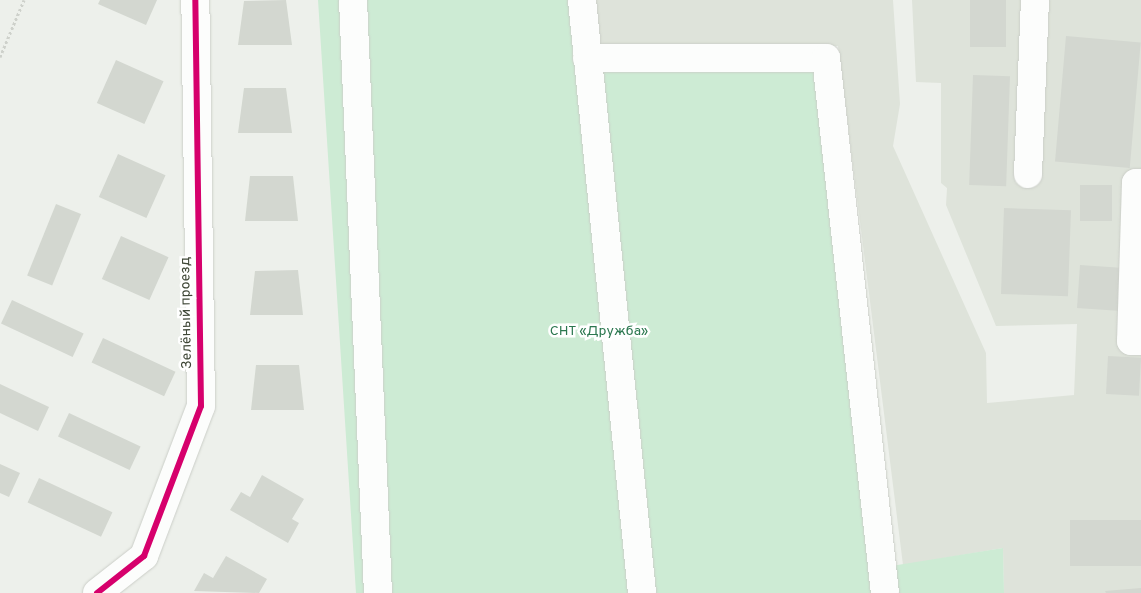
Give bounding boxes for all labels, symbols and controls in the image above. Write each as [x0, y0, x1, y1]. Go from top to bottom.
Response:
street label: Зелёный проезд [178, 257, 196, 369]
park label: СНТ «Дружба» [549, 324, 649, 340]

